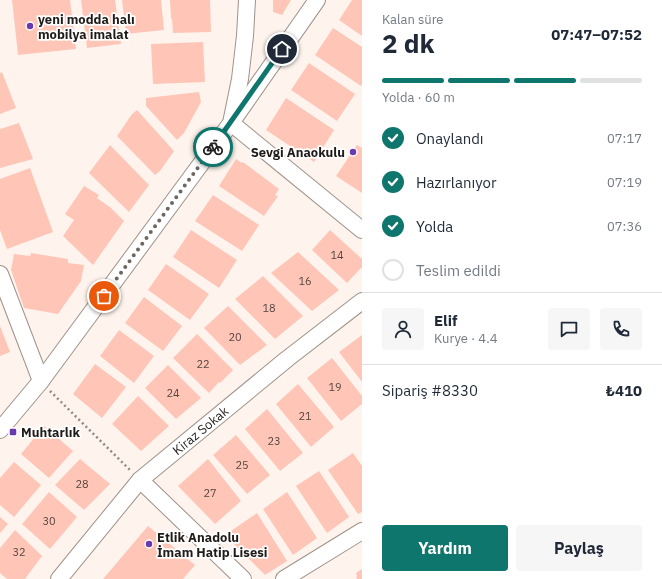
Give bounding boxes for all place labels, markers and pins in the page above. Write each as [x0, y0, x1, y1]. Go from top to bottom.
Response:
place label: yeni modda halı mobilya imalat [38, 11, 135, 43]
marker: yeni modda halı mobilya imalat [25, 21, 35, 31]
pin [265, 32, 299, 66]
place label: Sevgi Anaokulu [251, 144, 345, 161]
marker: Sevgi Anaokulu [348, 147, 358, 157]
pin [87, 279, 121, 313]
place label: Muhtarlık [21, 424, 80, 441]
marker: Muhtarlık [8, 427, 18, 437]
place label: Etlik Anadolu İmam Hatip Lisesi [157, 529, 267, 561]
marker: Etlik Anadolu İmam Hatip Lisesi [144, 539, 154, 549]

